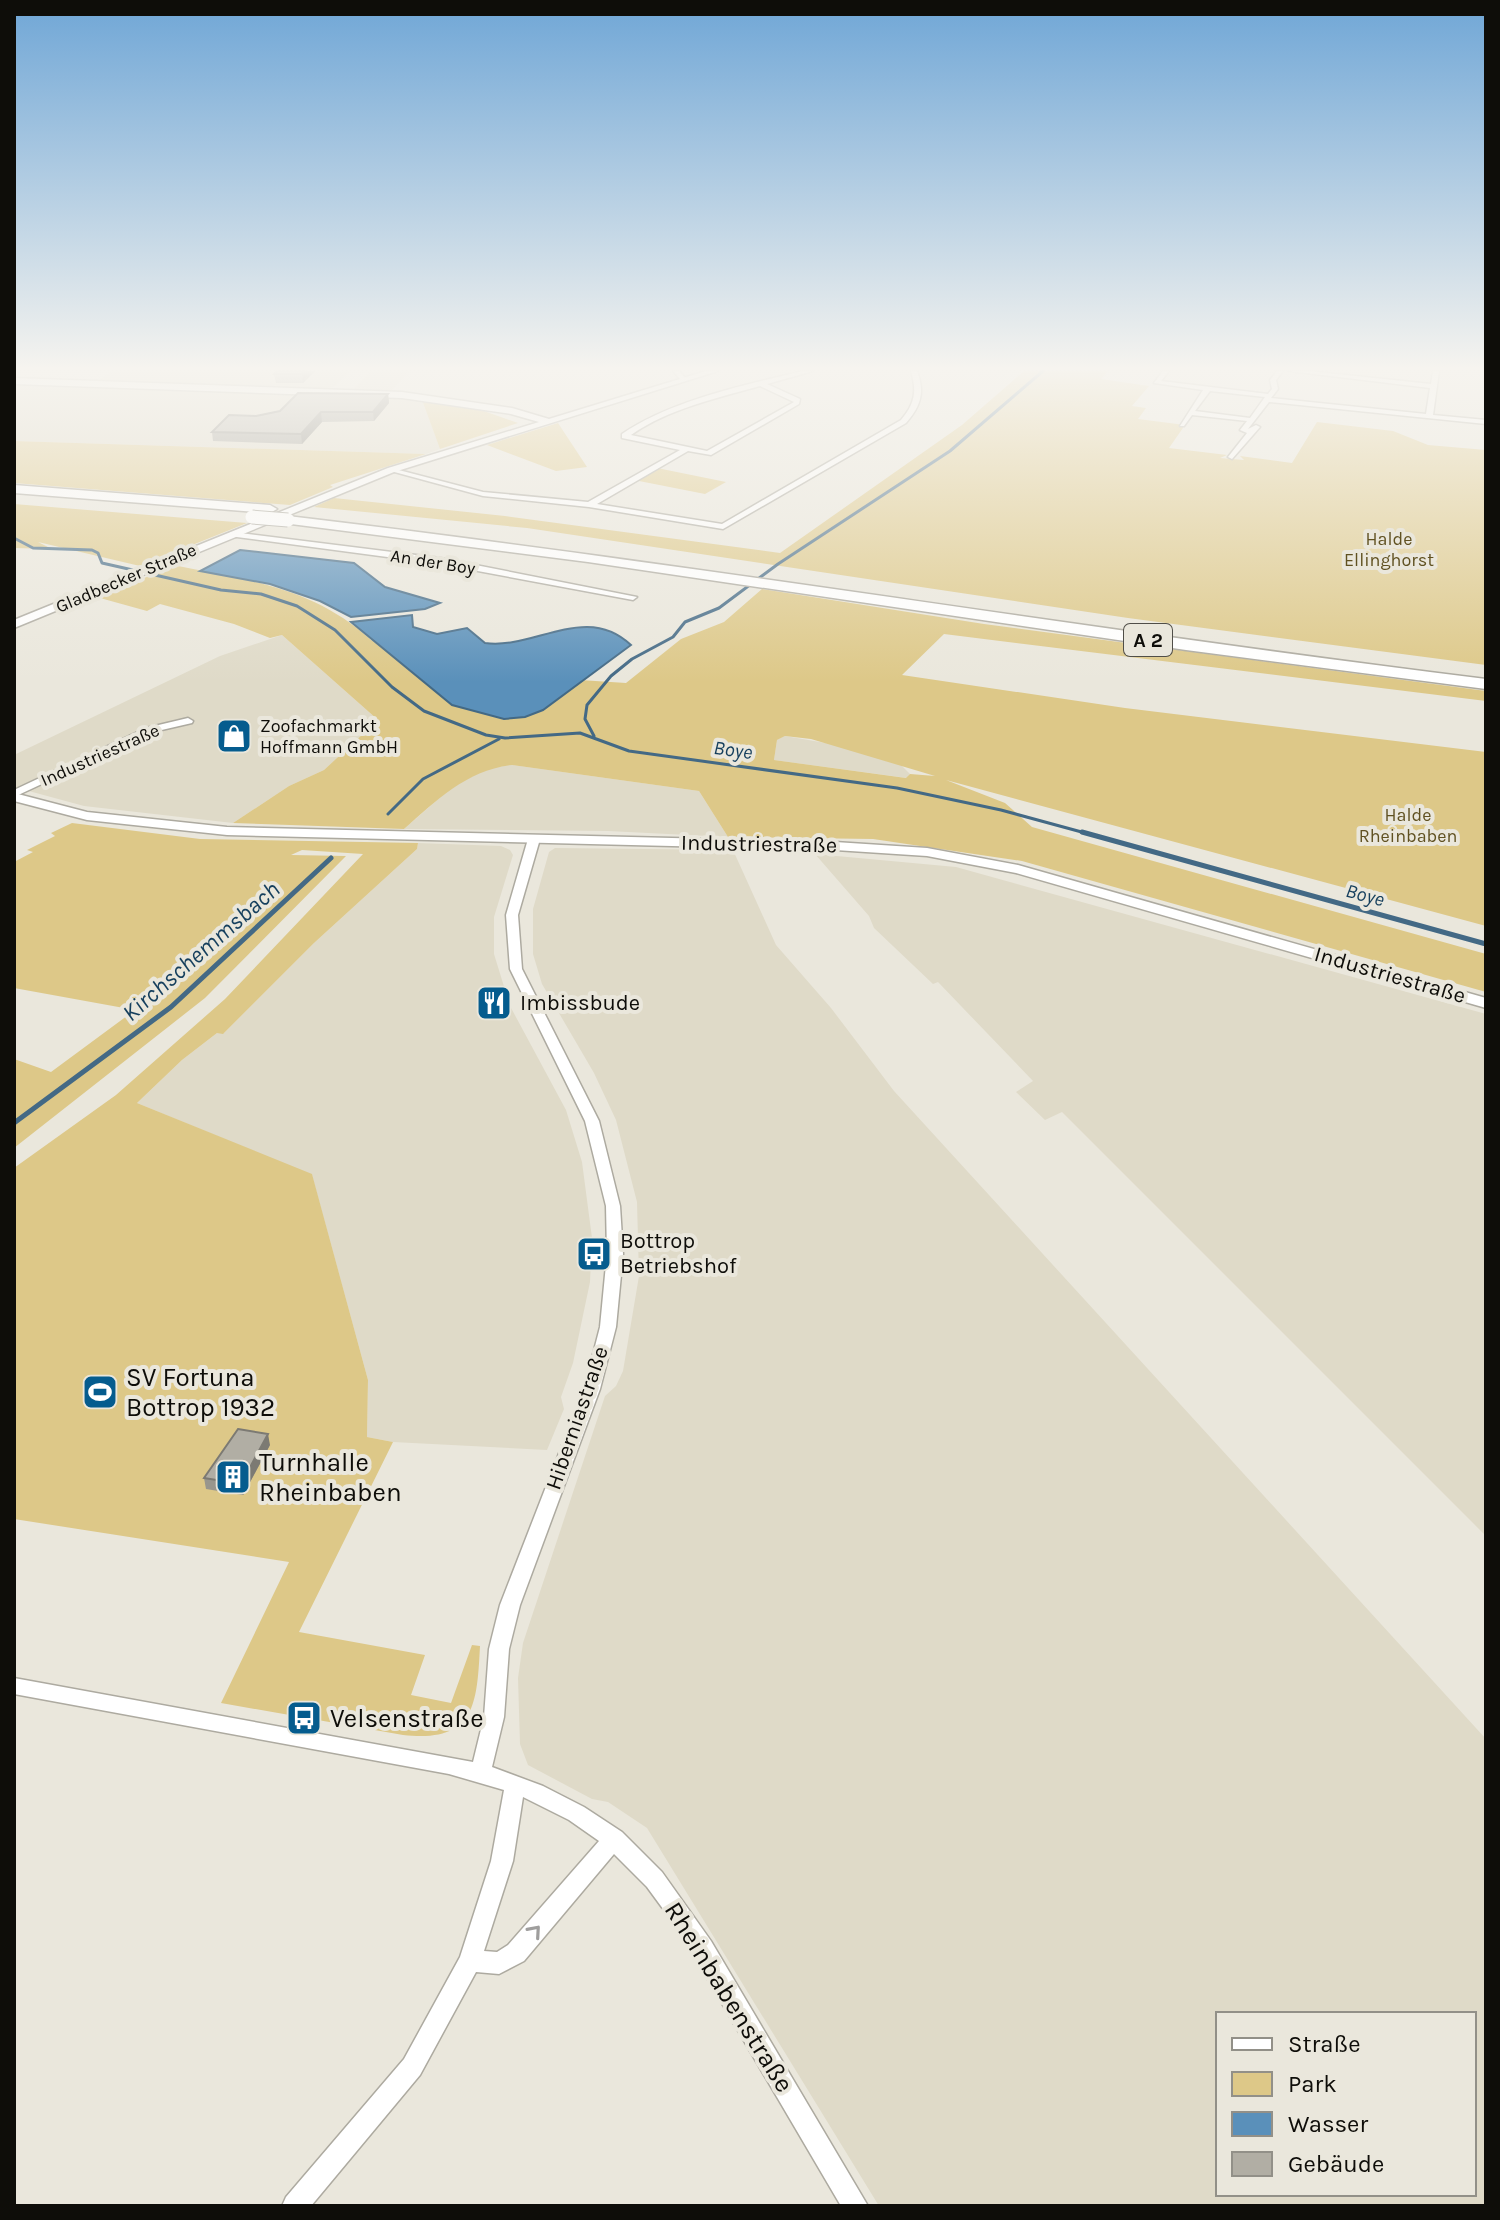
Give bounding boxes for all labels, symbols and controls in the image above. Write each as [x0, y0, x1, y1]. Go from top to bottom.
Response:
park label: Halde Ellinghorst [1344, 528, 1434, 571]
street label: Gladbecker Straße [52, 538, 200, 618]
street label: An der Boy [389, 544, 478, 580]
road number: A 2 [1124, 624, 1172, 656]
place label: Zoofachmarkt Hoffmann GmbH [260, 715, 398, 758]
shop icon: Zoofachmarkt Hoffmann GmbH [215, 717, 253, 755]
street label: Industriestraße [37, 719, 163, 791]
water label: Boye [712, 736, 754, 764]
park label: Halde Rheinbaben [1359, 804, 1457, 847]
street label: Industriestraße [681, 830, 837, 858]
water label: Kirchschemmsbach [117, 875, 285, 1027]
water label: Boye [1343, 879, 1387, 911]
street label: Industriestraße [1311, 941, 1469, 1009]
restaurant icon: Imbissbude [475, 984, 513, 1022]
place label: Imbissbude [520, 990, 640, 1016]
place label: Bottrop Betriebshof [620, 1228, 737, 1279]
bus stop icon: Bottrop Betriebshof [575, 1235, 613, 1273]
street label: Hiberniastraße [540, 1343, 614, 1493]
place label: SV Fortuna Bottrop 1932 [126, 1362, 275, 1423]
sports icon: SV Fortuna Bottrop 1932 [81, 1373, 119, 1411]
place label: Turnhalle Rheinbaben [259, 1447, 402, 1508]
building icon: Turnhalle Rheinbaben [214, 1458, 252, 1496]
bus stop icon: Velsenstraße [285, 1699, 323, 1737]
place label: Velsenstraße [330, 1703, 484, 1734]
street label: Rheinbabenstraße [658, 1896, 800, 2098]
one-way arrow [525, 1925, 540, 1940]
legend [1216, 2012, 1476, 2196]
text: Straße [1288, 2030, 1360, 2058]
text: Park [1288, 2070, 1337, 2098]
text: Wasser [1288, 2110, 1368, 2138]
text: Gebäude [1288, 2150, 1384, 2178]

